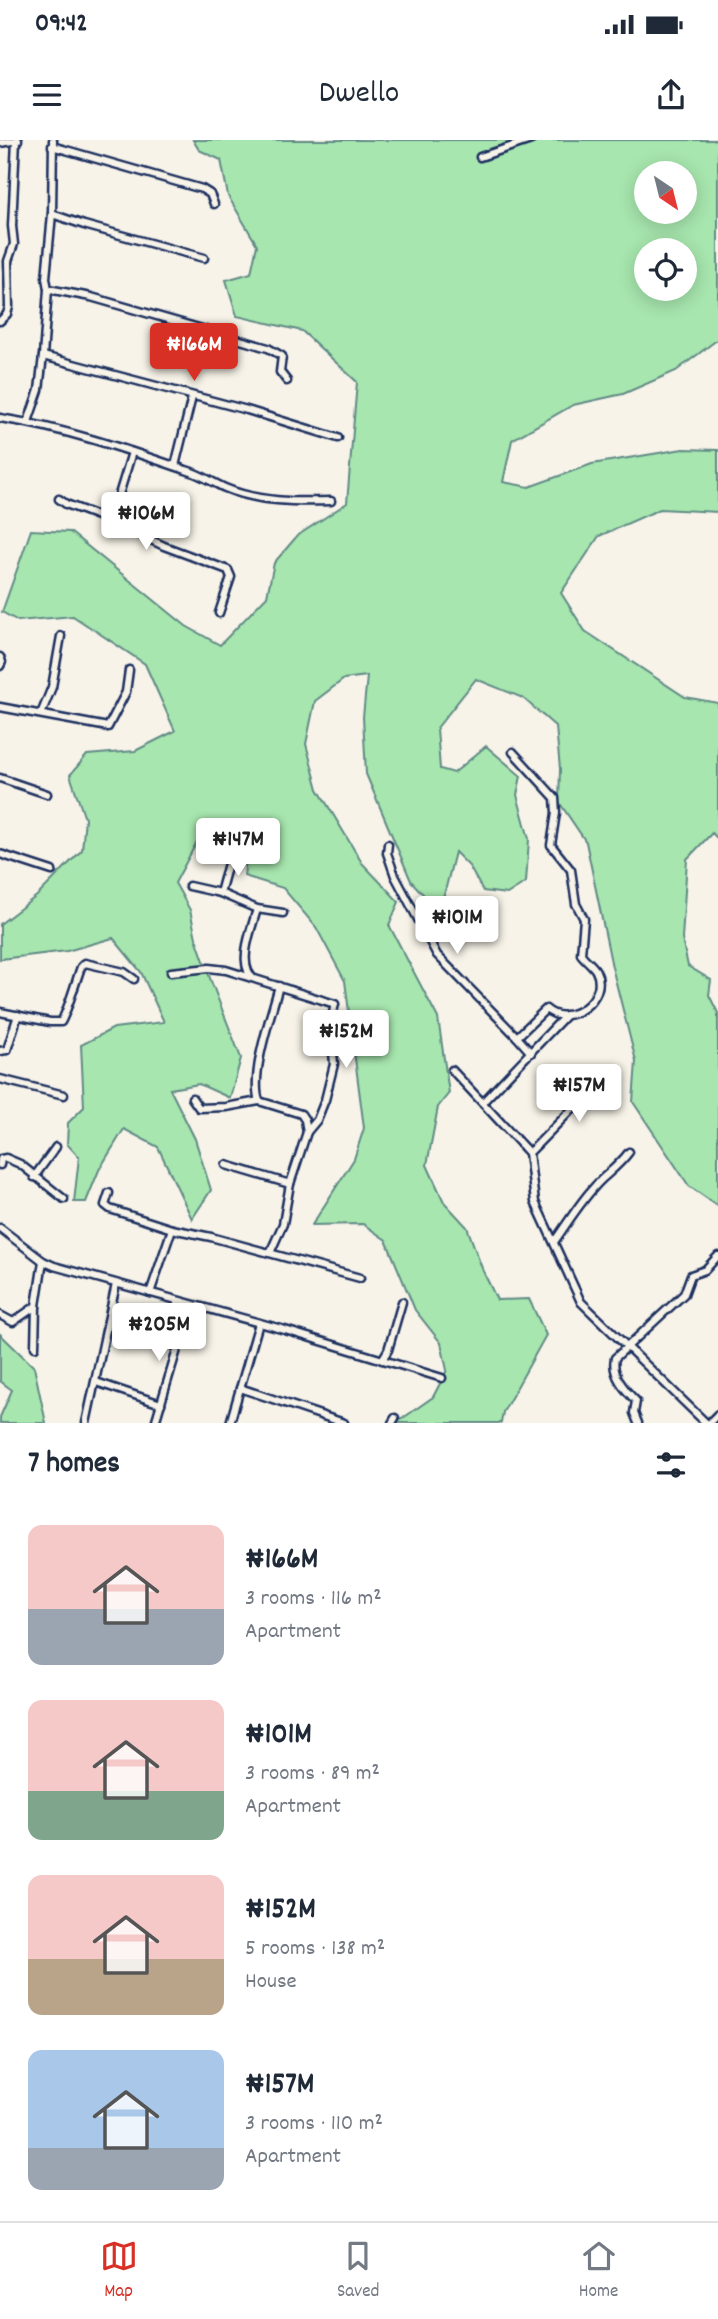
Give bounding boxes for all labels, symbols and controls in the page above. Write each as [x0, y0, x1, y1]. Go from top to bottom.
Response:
text: 09:42 [35, 6, 88, 43]
text: Dwello [319, 72, 399, 118]
icon: menu [28, 76, 66, 114]
icon: share [652, 76, 690, 114]
north arrow [634, 161, 696, 224]
map controls [634, 161, 697, 301]
button: locate [634, 238, 697, 301]
pin: ₦166M [145, 324, 243, 383]
text: ₦166M [166, 329, 222, 362]
pin: ₦106M [97, 492, 195, 552]
text: ₦106M [117, 498, 175, 531]
pin: ₦147M [189, 818, 287, 878]
text: ₦147M [212, 824, 264, 857]
pin: ₦101M [408, 896, 506, 956]
text: ₦101M [431, 902, 483, 935]
pin: ₦152M [297, 1010, 395, 1070]
text: ₦152M [319, 1016, 373, 1049]
pin: ₦157M [530, 1065, 628, 1124]
text: ₦157M [552, 1070, 606, 1103]
pin: ₦205M [110, 1304, 208, 1363]
text: ₦205M [128, 1309, 190, 1342]
text: 7 homes [28, 1444, 120, 1487]
icon: filters [652, 1446, 690, 1484]
text: ₦166M [245, 1540, 318, 1583]
icon: home [84, 1553, 168, 1637]
text: 3 rooms · 116 m² [245, 1583, 382, 1616]
text: Apartment [245, 1616, 341, 1649]
text: ₦101M [245, 1715, 312, 1758]
icon: home [84, 1728, 168, 1812]
text: 3 rooms · 89 m² [245, 1758, 380, 1791]
text: Apartment [245, 1791, 341, 1824]
text: ₦152M [245, 1890, 316, 1933]
icon: home [84, 1903, 168, 1987]
text: 5 rooms · 138 m² [245, 1933, 385, 1966]
text: House [245, 1966, 297, 1999]
text: ₦157M [245, 2065, 314, 2108]
icon: home [84, 2078, 168, 2162]
text: 3 rooms · 110 m² [245, 2108, 383, 2141]
text: Apartment [245, 2141, 341, 2174]
tab: Map [100, 2237, 138, 2306]
tab: Saved [337, 2237, 379, 2306]
tab: Home [579, 2237, 618, 2306]

